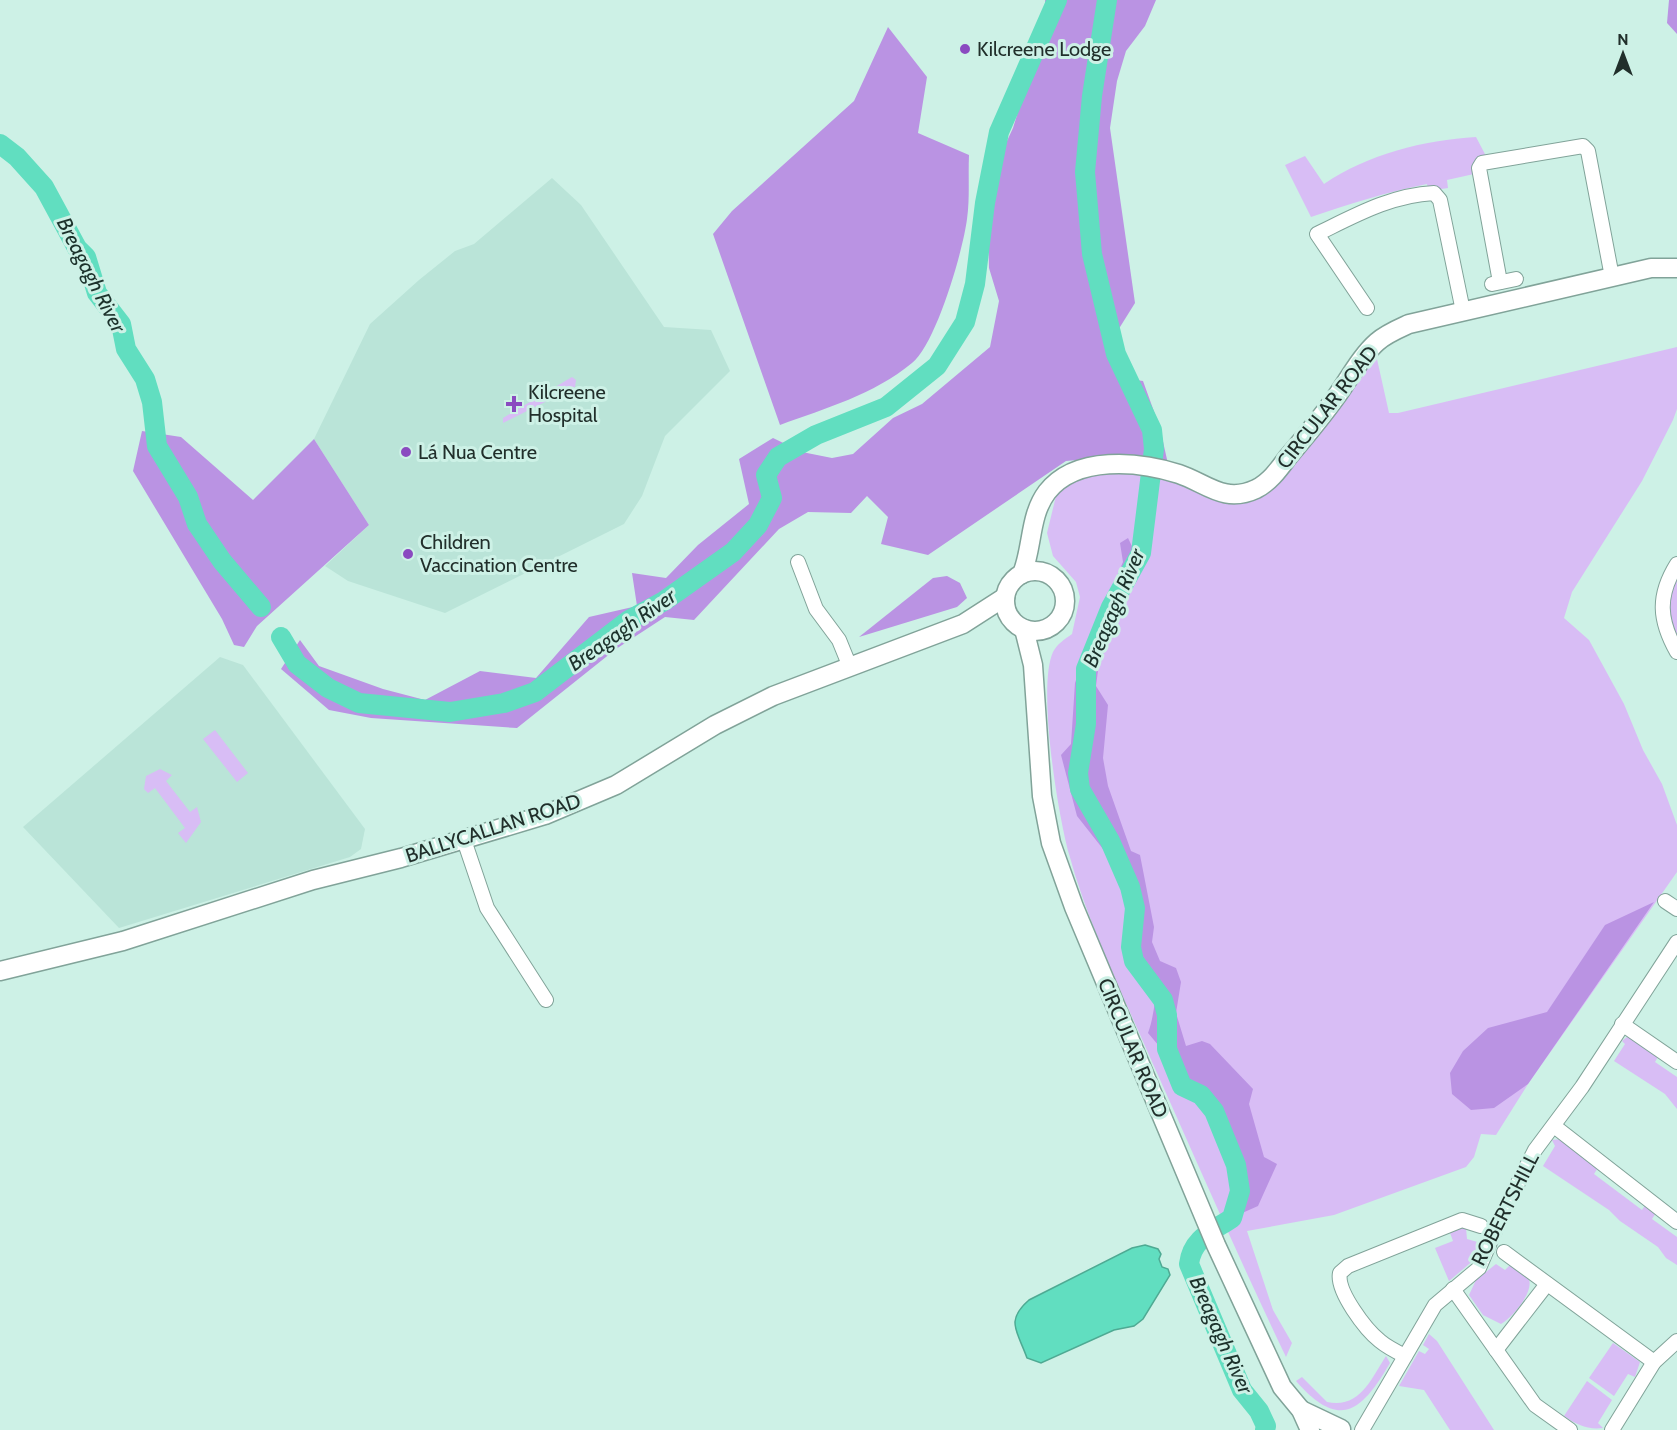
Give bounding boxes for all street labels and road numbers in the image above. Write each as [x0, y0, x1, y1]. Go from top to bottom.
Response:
street label: CIRCULAR ROAD [1272, 341, 1382, 473]
street label: BALLYCALLAN ROAD [402, 788, 584, 868]
street label: CIRCULAR ROAD [1093, 975, 1173, 1121]
street label: ROBERTSHILL [1466, 1148, 1544, 1270]

